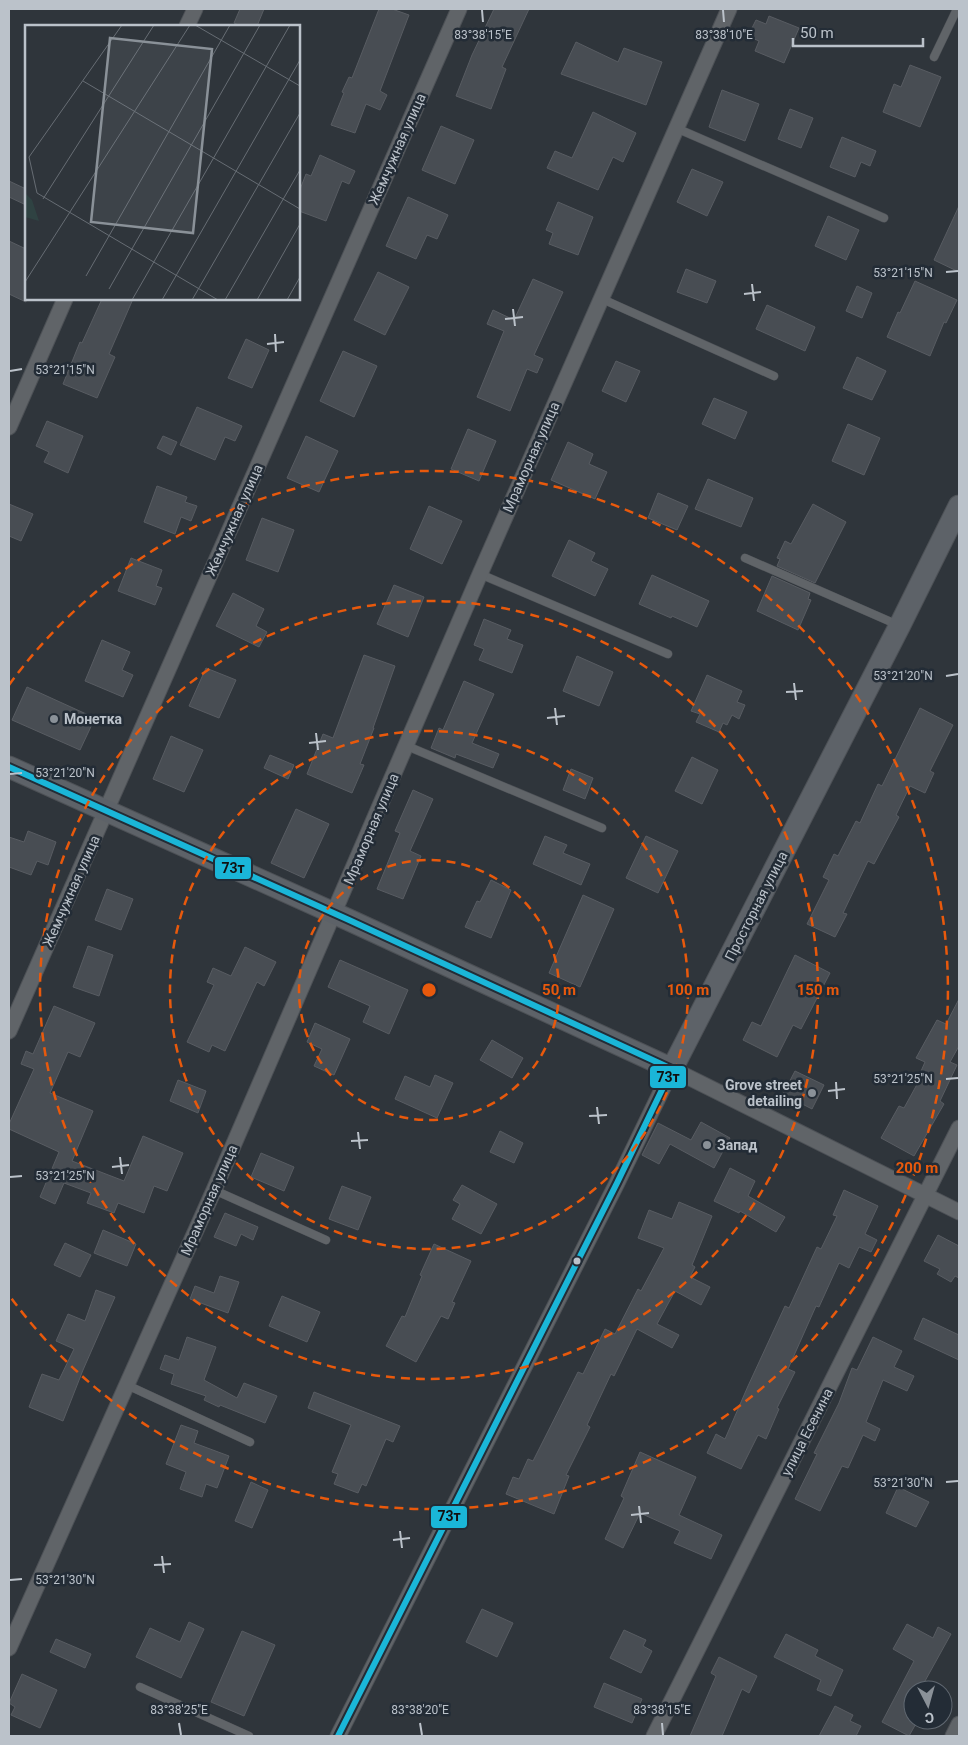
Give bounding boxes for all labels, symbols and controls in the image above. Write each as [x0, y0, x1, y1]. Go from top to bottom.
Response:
scale bar [793, 15, 923, 47]
text: 50 m [800, 24, 834, 42]
inset map [25, 25, 300, 300]
text: 83°38'15"E [454, 28, 512, 42]
text: 83°38'10"E [695, 28, 753, 42]
street label: Жемчужная улица [365, 91, 429, 207]
text: 53°21'15"N [873, 266, 933, 280]
text: 53°21'15"N [35, 363, 95, 377]
street label: Мраморная улица [499, 399, 563, 515]
street label: Жемчужная улица [202, 462, 266, 578]
text: 53°21'20"N [873, 669, 933, 683]
place label: Монетка [64, 711, 123, 727]
marker: Монетка [48, 713, 60, 725]
text: 53°21'20"N [35, 766, 95, 780]
street label: Мраморная улица [340, 771, 402, 887]
street label: Жемчужная улица [39, 833, 103, 949]
street label: Просторная улица [721, 849, 791, 963]
line badge: 73т [214, 856, 252, 880]
text: 73т [221, 860, 245, 876]
centre of rings [420, 981, 438, 999]
text: 50 m [542, 981, 576, 999]
text: 100 m [667, 981, 709, 999]
text: 150 m [797, 981, 839, 999]
line badge: 73т [649, 1065, 687, 1089]
text: 73т [656, 1069, 680, 1085]
text: 53°21'25"N [873, 1072, 933, 1086]
place label: Grove street detailing [725, 1077, 802, 1109]
marker: Grove street detailing [806, 1087, 818, 1099]
place label: Запад [717, 1137, 758, 1153]
marker: Запад [701, 1139, 713, 1151]
street label: Мраморная улица [177, 1142, 241, 1258]
text: 200 m [896, 1159, 938, 1177]
text: 53°21'25"N [35, 1169, 95, 1183]
unlabelled marker [572, 1256, 582, 1266]
street label: улица Есенина [778, 1385, 836, 1479]
text: 53°21'30"N [873, 1476, 933, 1490]
line badge: 73т [430, 1505, 468, 1529]
text: 73т [437, 1508, 461, 1524]
text: 53°21'30"N [35, 1573, 95, 1587]
north arrow [903, 1680, 953, 1730]
text: 83°38'25"E [150, 1703, 208, 1717]
text: 83°38'20"E [391, 1703, 449, 1717]
text: 83°38'15"E [633, 1703, 691, 1717]
text: С [924, 1709, 935, 1726]

